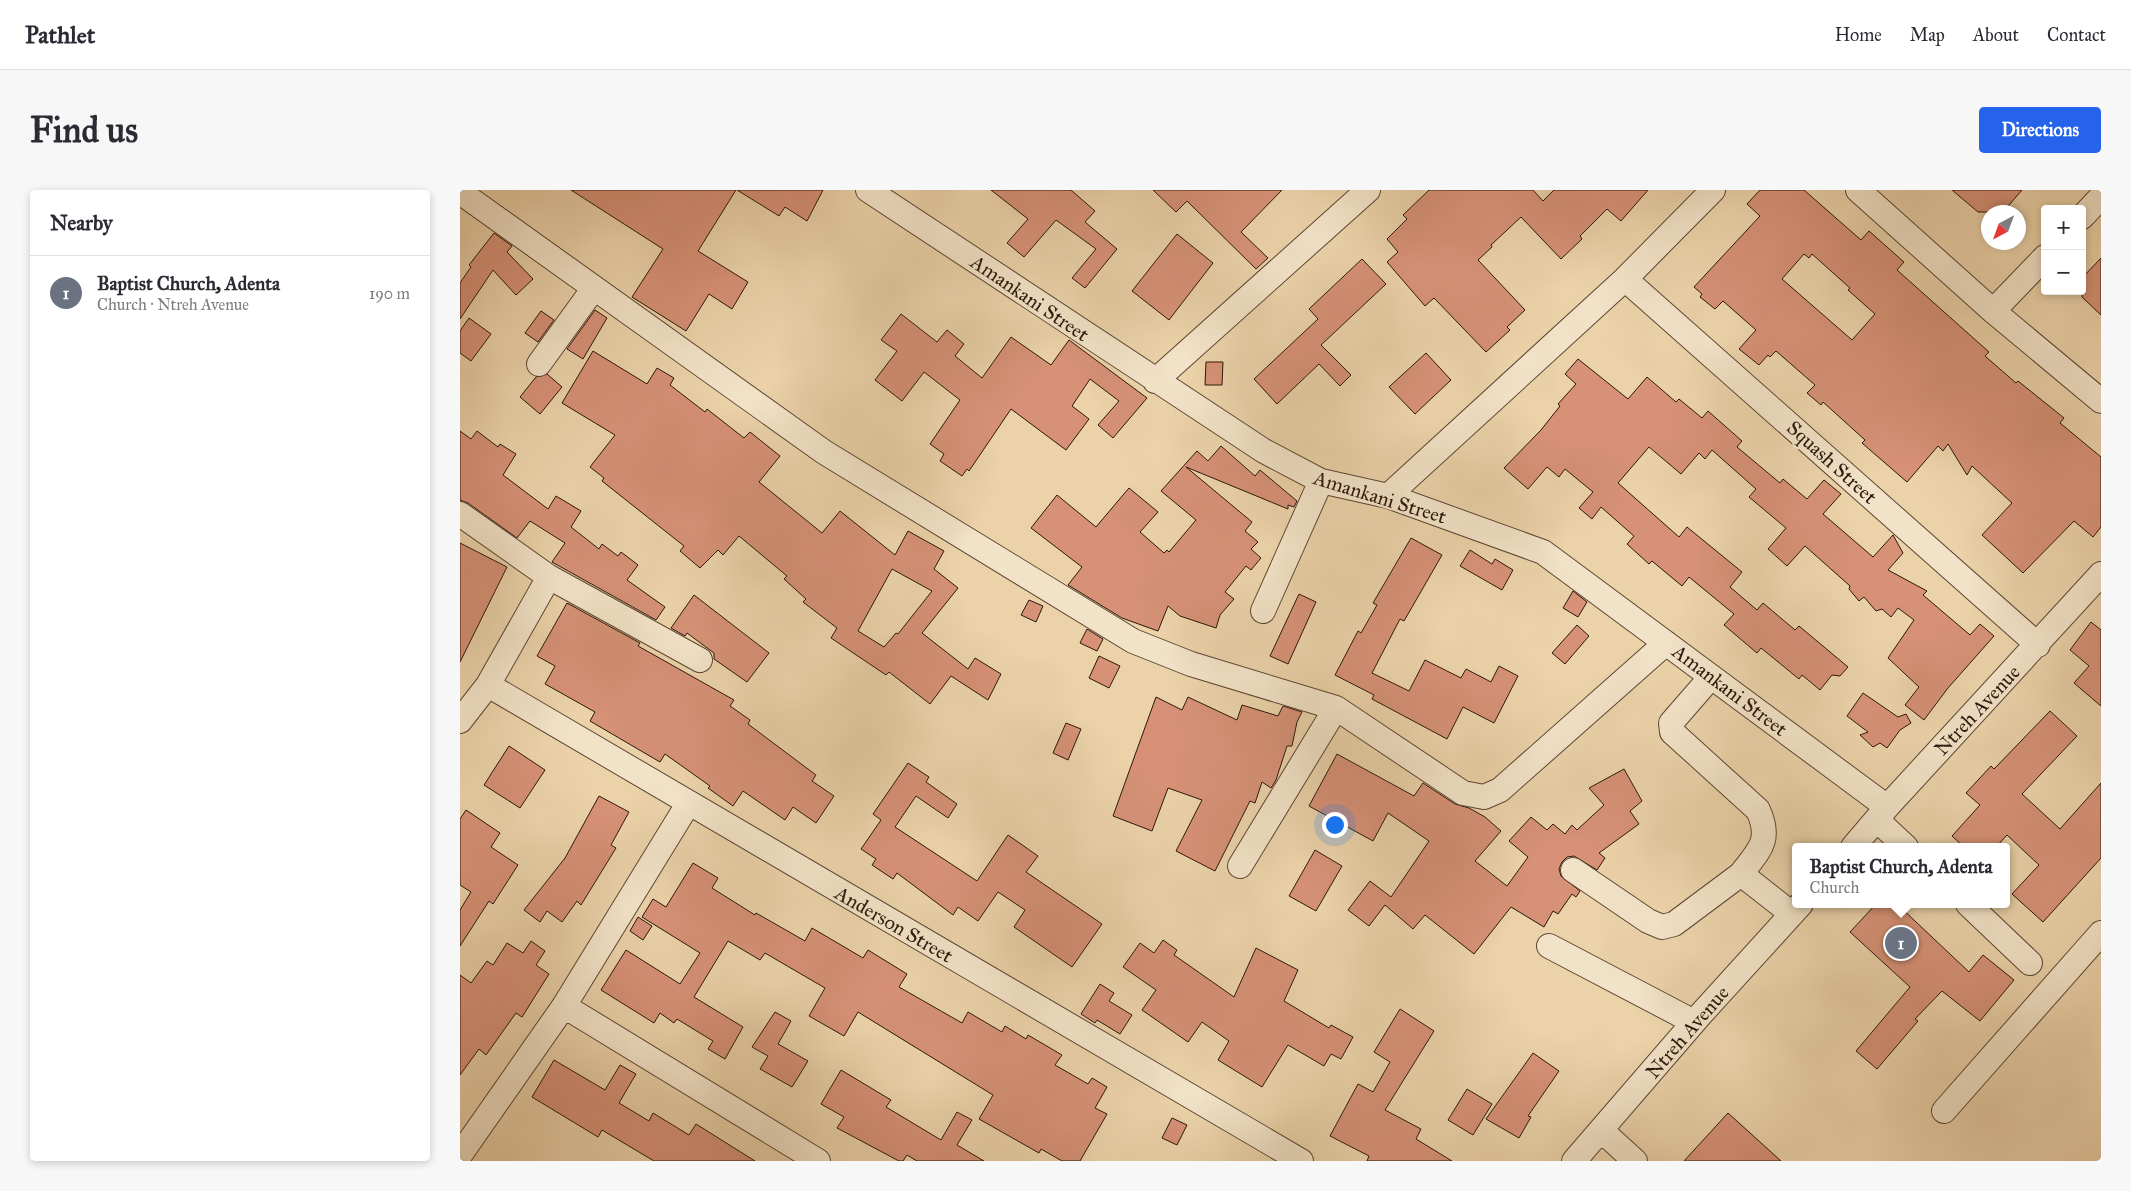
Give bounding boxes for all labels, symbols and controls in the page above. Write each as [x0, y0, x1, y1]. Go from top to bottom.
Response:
text: Pathlet [25, 20, 95, 50]
text: Home [1835, 24, 1882, 46]
text: Map [1910, 24, 1945, 46]
text: About [1973, 24, 2019, 46]
text: Contact [2047, 24, 2106, 46]
button: Directions [1979, 107, 2101, 153]
text: Find us [30, 109, 138, 152]
north arrow [1981, 205, 2026, 250]
map controls [2041, 205, 2086, 295]
button: + [2041, 205, 2086, 250]
text: Nearby [50, 210, 113, 236]
street label: Amankani Street [965, 249, 1094, 346]
button: − [2041, 250, 2086, 295]
text: Baptist Church, Adenta [97, 272, 280, 295]
text: 1 [63, 284, 69, 303]
text: 190 m [369, 284, 410, 303]
text: Church · Ntreh Avenue [97, 295, 249, 314]
street label: Squash Street [1781, 415, 1882, 509]
street label: Amankani Street [1310, 465, 1449, 529]
street label: Amankani Street [1667, 638, 1792, 741]
street label: Ntreh Avenue [1929, 660, 2025, 760]
your location [1322, 812, 1348, 838]
popup [1792, 843, 2010, 908]
text: Baptist Church, Adenta [1809, 855, 1993, 878]
text: Church [1809, 878, 1859, 897]
street label: Anderson Street [830, 880, 957, 968]
pin: 1 [1885, 924, 1917, 962]
street label: Ntreh Avenue [1640, 981, 1734, 1083]

